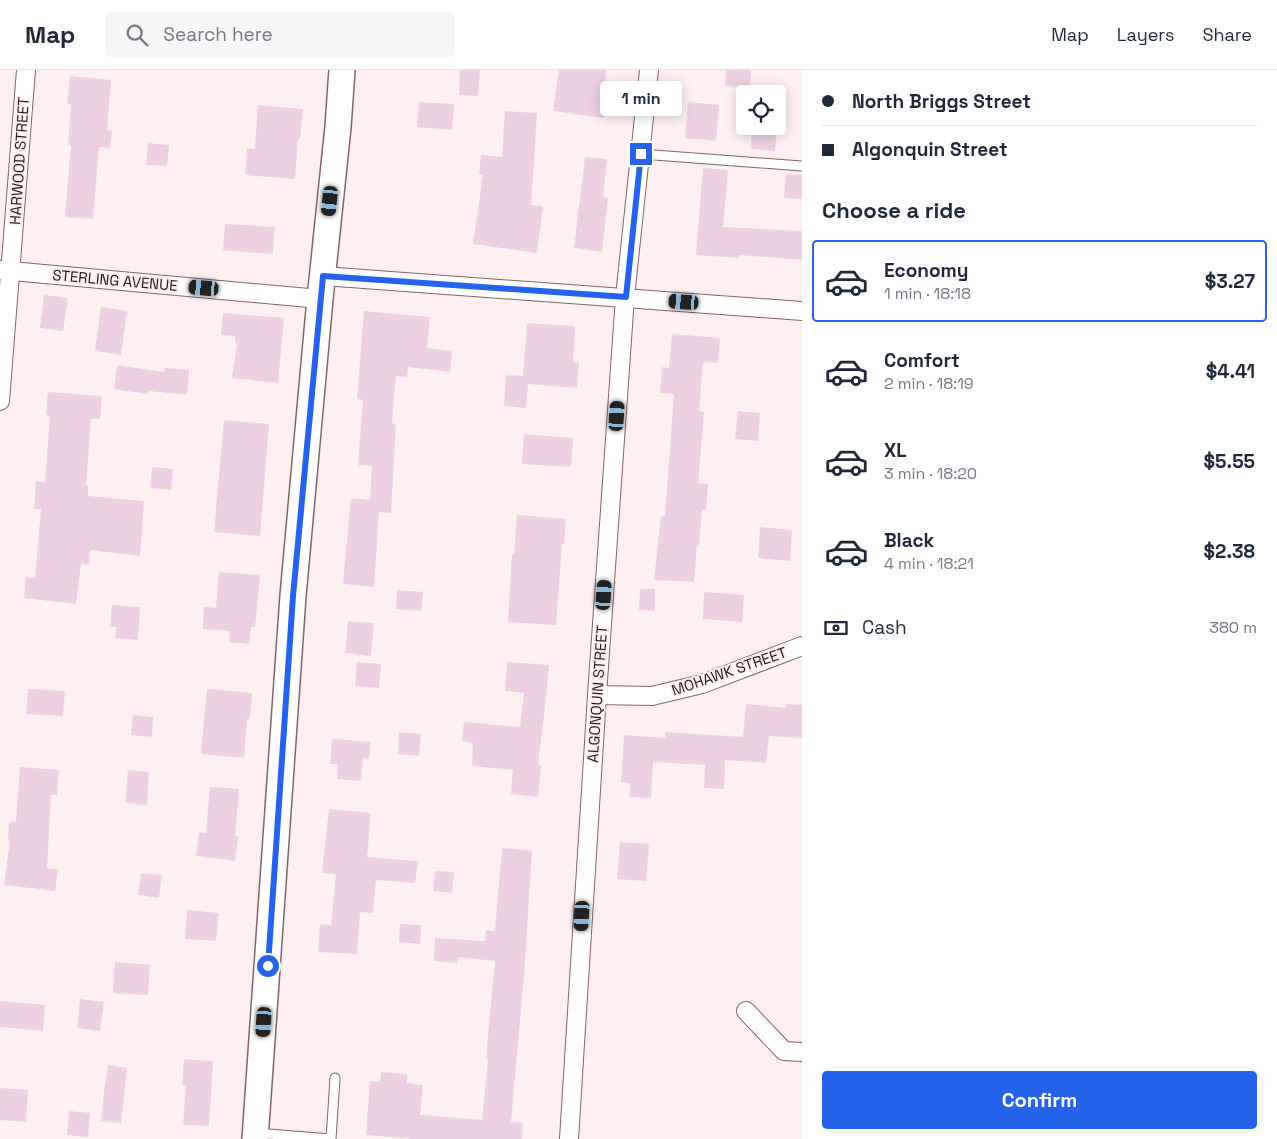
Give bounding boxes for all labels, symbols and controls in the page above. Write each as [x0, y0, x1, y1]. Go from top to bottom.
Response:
search box [105, 12, 455, 57]
text: Map [25, 19, 75, 50]
icon: search [123, 21, 151, 49]
text: Search here [163, 22, 273, 47]
text: Map [1051, 23, 1089, 46]
text: Layers [1117, 23, 1174, 46]
text: Share [1202, 23, 1252, 46]
callout: 1 min [600, 82, 682, 116]
map controls [736, 85, 786, 135]
button: locate [736, 85, 786, 135]
text: 1 min [621, 88, 661, 109]
text: North Briggs Street [852, 89, 1031, 114]
street label: HARWOOD STREET [5, 96, 33, 226]
text: Algonquin Street [852, 137, 1008, 162]
route end [630, 143, 652, 165]
car [320, 185, 339, 217]
text: Choose a ride [822, 196, 966, 224]
text: Economy [884, 258, 968, 283]
icon: car [824, 259, 869, 304]
street label: STERLING AVENUE [52, 265, 178, 295]
text: $3.27 [1205, 269, 1255, 294]
car [188, 279, 219, 297]
text: 1 min · 18:18 [884, 283, 971, 304]
car [668, 293, 699, 311]
text: Comfort [884, 348, 960, 373]
icon: car [824, 349, 869, 394]
text: $4.41 [1206, 359, 1255, 384]
text: 2 min · 18:19 [884, 373, 974, 394]
car [608, 401, 625, 431]
text: XL [884, 438, 907, 463]
icon: car [824, 439, 869, 484]
text: $5.55 [1204, 449, 1255, 474]
text: 3 min · 18:20 [884, 463, 977, 484]
text: Black [884, 528, 934, 553]
icon: car [824, 529, 869, 574]
text: $2.38 [1204, 539, 1255, 564]
text: 4 min · 18:21 [884, 553, 974, 574]
car [595, 580, 612, 610]
icon: cash [822, 614, 850, 642]
text: Cash [862, 615, 907, 640]
text: 380 m [1209, 617, 1257, 638]
street label: ALGONQUIN STREET [583, 625, 611, 763]
street label: MOHAWK STREET [669, 642, 789, 700]
car [573, 901, 590, 931]
route start [257, 955, 279, 977]
car [255, 1007, 272, 1037]
button: Confirm [822, 1071, 1257, 1129]

